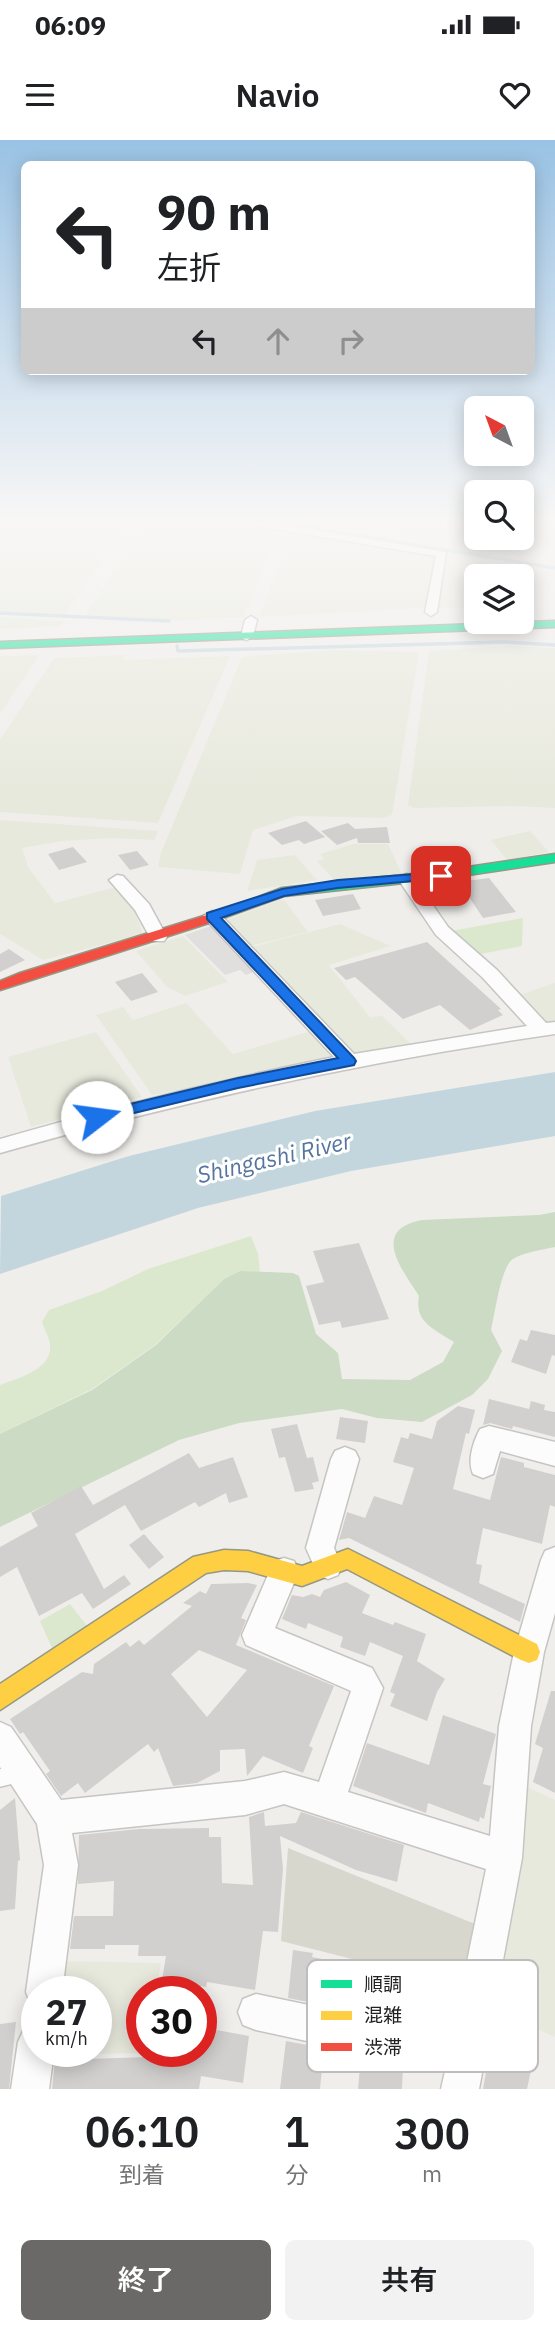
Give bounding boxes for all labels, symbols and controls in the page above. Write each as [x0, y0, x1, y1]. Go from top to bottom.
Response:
text: 06:09 [35, 8, 106, 42]
text: Navio [235, 74, 320, 116]
icon: menu [21, 76, 59, 114]
icon: heart [496, 76, 534, 114]
text: 90 m [157, 180, 271, 243]
icon: left [42, 189, 133, 280]
text: 左折 [157, 246, 221, 288]
icon: left [186, 322, 224, 360]
icon: ahead [259, 322, 297, 360]
icon: right [332, 322, 370, 360]
north arrow [464, 396, 534, 466]
map controls [464, 396, 534, 634]
button: search [464, 480, 534, 550]
button: layers [464, 564, 534, 634]
pin [411, 846, 471, 906]
icon: arrive [422, 857, 460, 895]
position arrow [60, 1080, 134, 1154]
water label: Shingashi River [194, 1125, 354, 1189]
legend [307, 1960, 538, 2072]
text: 順調 [364, 1972, 402, 1996]
speed limit sign: 30 [126, 1976, 217, 2067]
text: 27 [45, 1989, 88, 2035]
text: 混雑 [364, 2003, 402, 2027]
text: km/h [45, 2027, 88, 2050]
text: 渋滞 [364, 2035, 402, 2059]
text: 06:10 [85, 2104, 199, 2159]
text: 1 [284, 2104, 309, 2159]
text: 300 [394, 2106, 470, 2161]
text: m [422, 2158, 442, 2188]
text: 到着 [119, 2159, 165, 2189]
text: 分 [285, 2159, 308, 2189]
button: 終了 [21, 2240, 271, 2320]
button: 共有 [285, 2240, 534, 2320]

